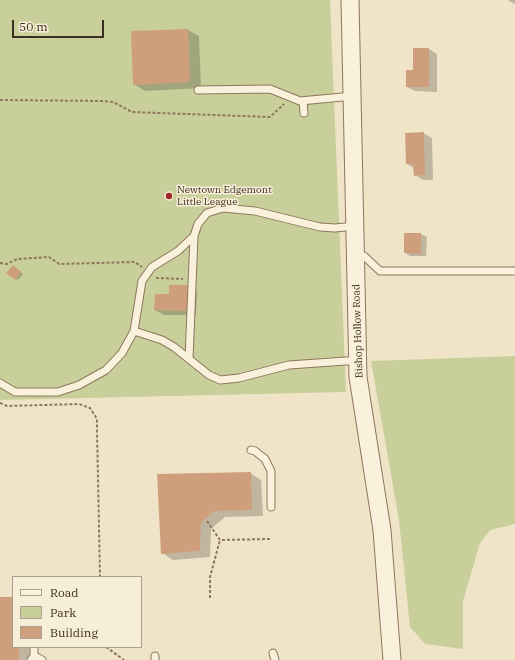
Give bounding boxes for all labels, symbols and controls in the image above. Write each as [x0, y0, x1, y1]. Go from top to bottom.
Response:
scale bar [14, 12, 106, 38]
text: 50 m [19, 19, 48, 34]
place label: Newtown Edgemont Little League [177, 184, 272, 208]
marker: Newtown Edgemont Little League [164, 191, 174, 201]
street label: Bishop Hollow Road [350, 284, 366, 378]
legend [12, 576, 142, 648]
text: Road [50, 585, 79, 600]
text: Park [50, 605, 76, 620]
text: Building [50, 625, 98, 640]

